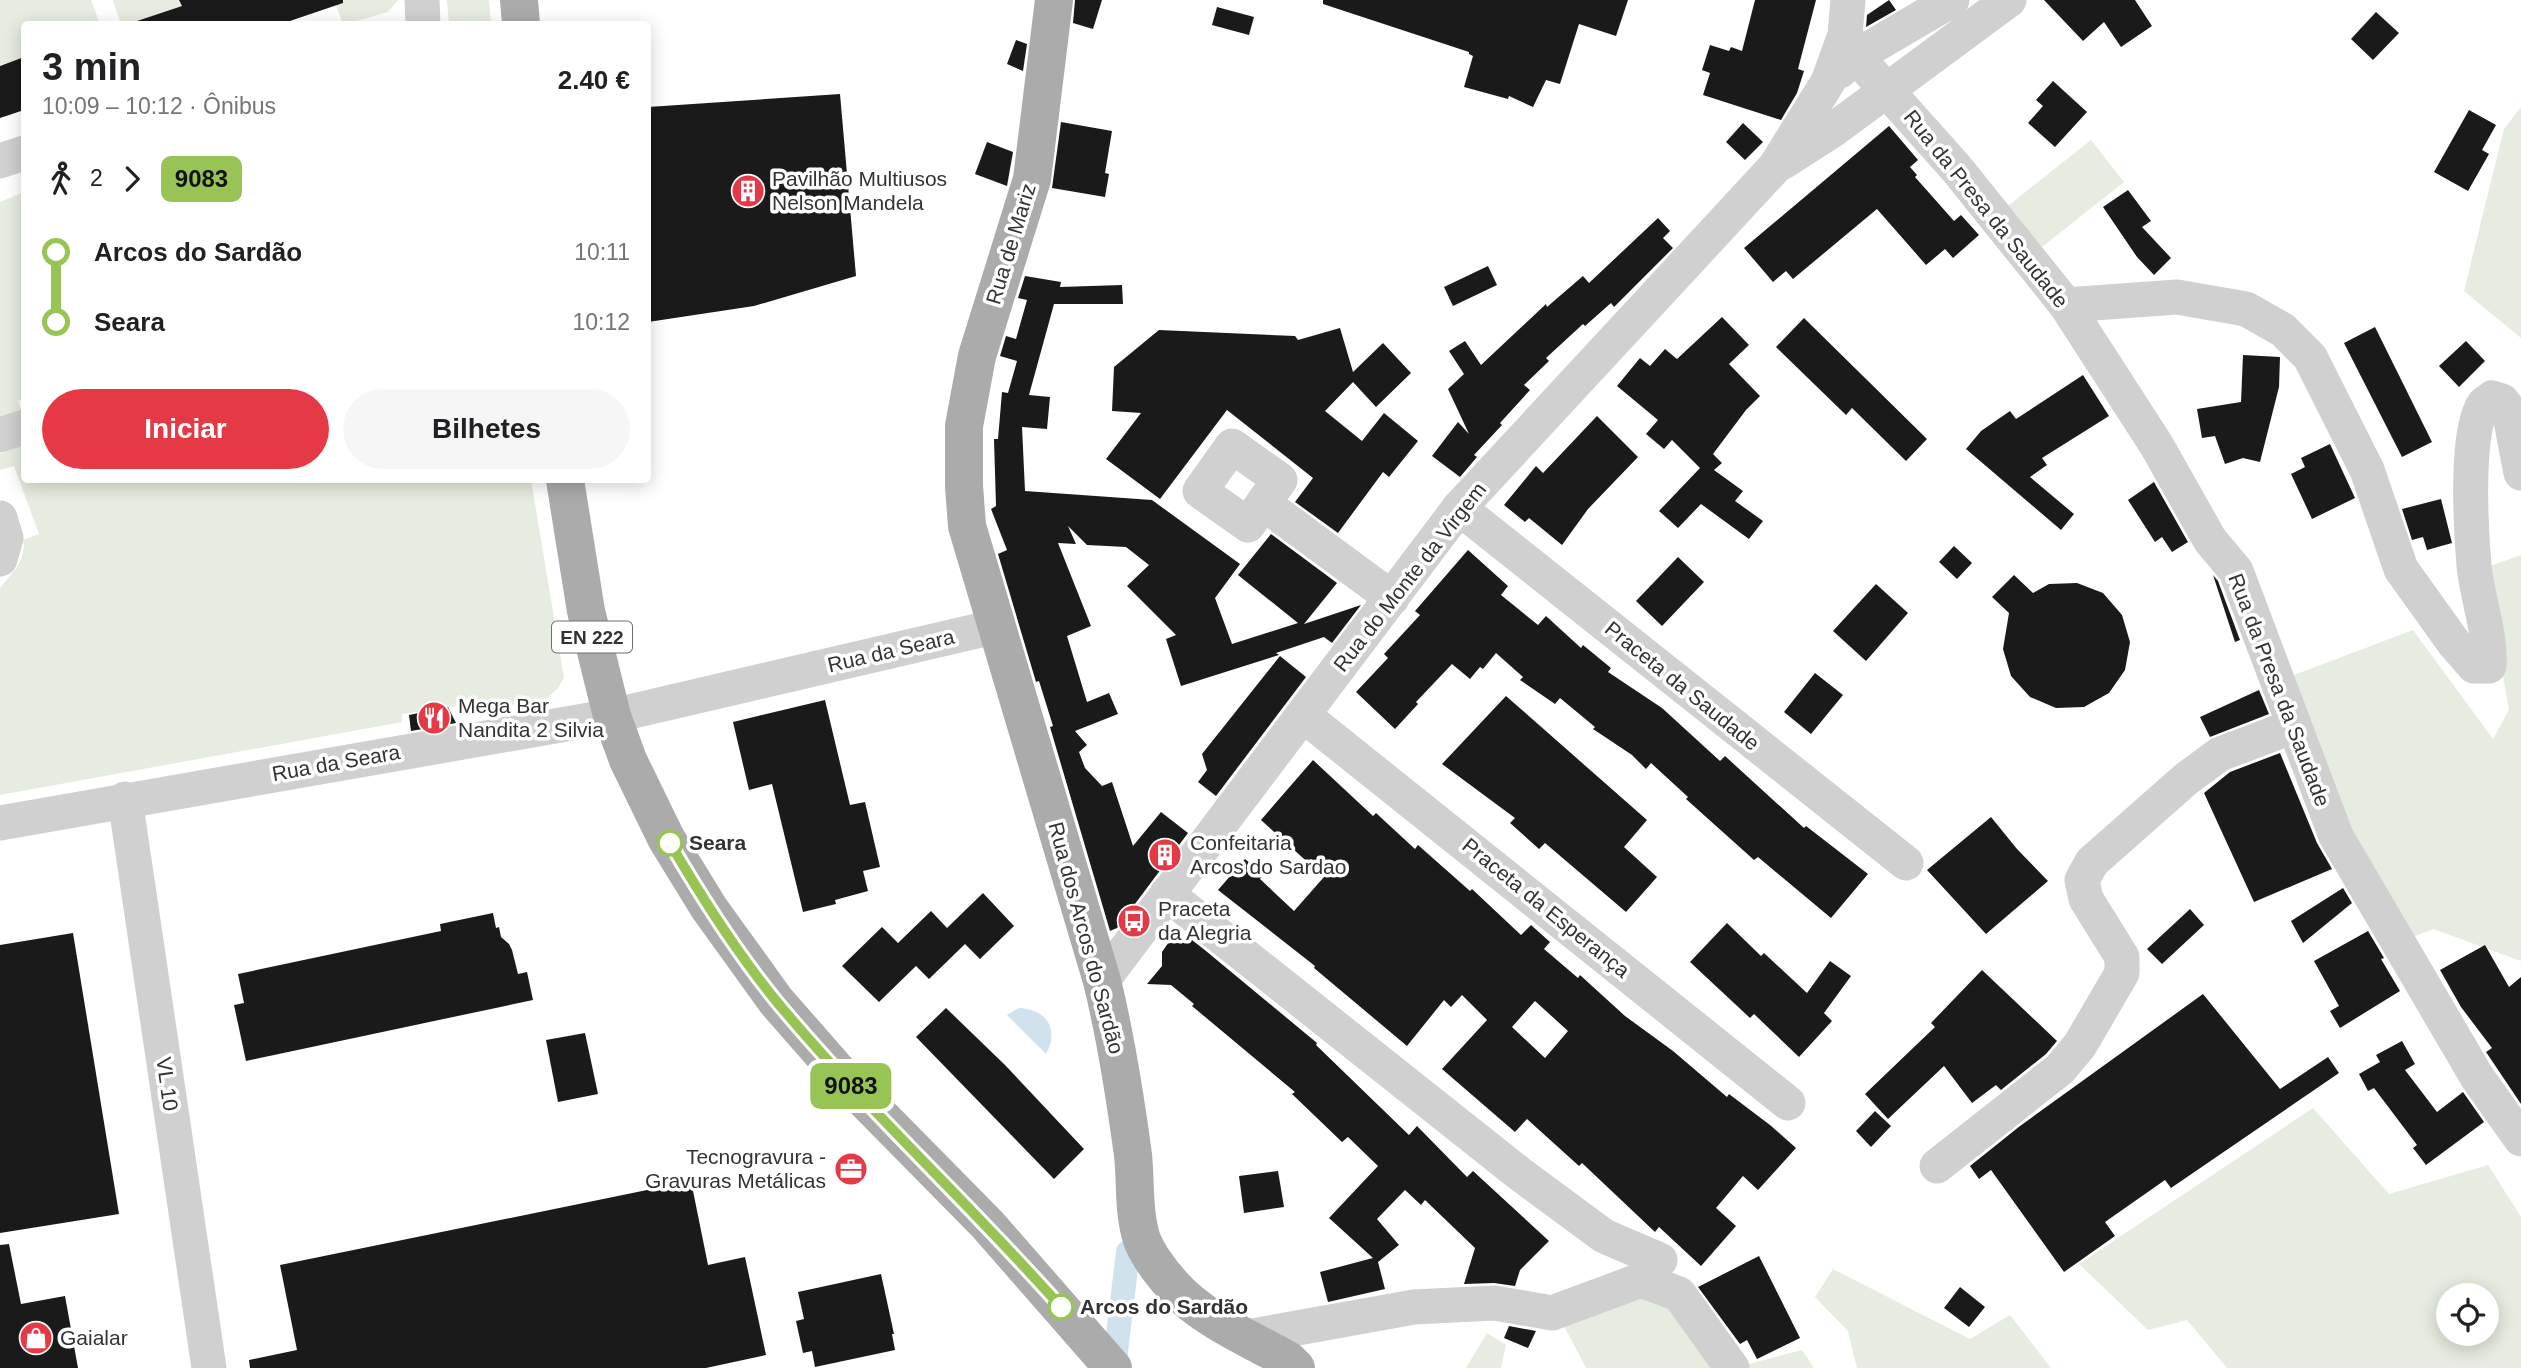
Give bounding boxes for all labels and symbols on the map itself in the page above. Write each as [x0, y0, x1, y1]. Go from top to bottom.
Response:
street label: Rua da Presa da Saudade [1900, 105, 2073, 312]
place label: Pavilhão Multiusos Nelson Mandela [772, 167, 947, 214]
building icon: Pavilhão Multiusos Nelson Mandela [729, 172, 767, 210]
street label: Rua de Mariz [981, 181, 1040, 307]
street label: Rua do Monte da Virgem [1329, 478, 1490, 676]
street label: Rua da Presa da Saudade [2224, 570, 2335, 809]
street label: Praceta da Saudade [1601, 616, 1764, 755]
road number: EN 222 [552, 622, 632, 652]
street label: Rua da Seara [825, 625, 957, 676]
place label: Mega Bar Nandita 2 Silvia [458, 694, 604, 741]
restaurant icon: Mega Bar Nandita 2 Silvia [415, 699, 453, 737]
street label: Rua da Seara [270, 740, 402, 785]
street label: Rua dos Arcos do Sardão [1044, 819, 1129, 1056]
marker: Seara [657, 830, 683, 856]
place label: Seara [689, 831, 747, 854]
place label: Confeitaria Arcos do Sardao [1190, 831, 1346, 878]
street label: Praceta da Esperança [1458, 833, 1635, 982]
building icon: Confeitaria Arcos do Sardao [1146, 836, 1184, 874]
place label: Praceta da Alegria [1158, 897, 1252, 944]
bus stop icon: Praceta da Alegria [1115, 902, 1153, 940]
street label: VL 10 [152, 1056, 183, 1112]
line badge: 9083 [802, 1063, 900, 1109]
place label: Tecnogravura - Gravuras Metálicas [645, 1145, 826, 1192]
office icon: Tecnogravura - Gravuras Metálicas [832, 1150, 870, 1188]
marker: Arcos do Sardão [1048, 1294, 1074, 1320]
place label: Arcos do Sardão [1080, 1295, 1248, 1318]
shop icon: Gaialar [17, 1319, 55, 1357]
place label: Gaialar [60, 1326, 128, 1349]

